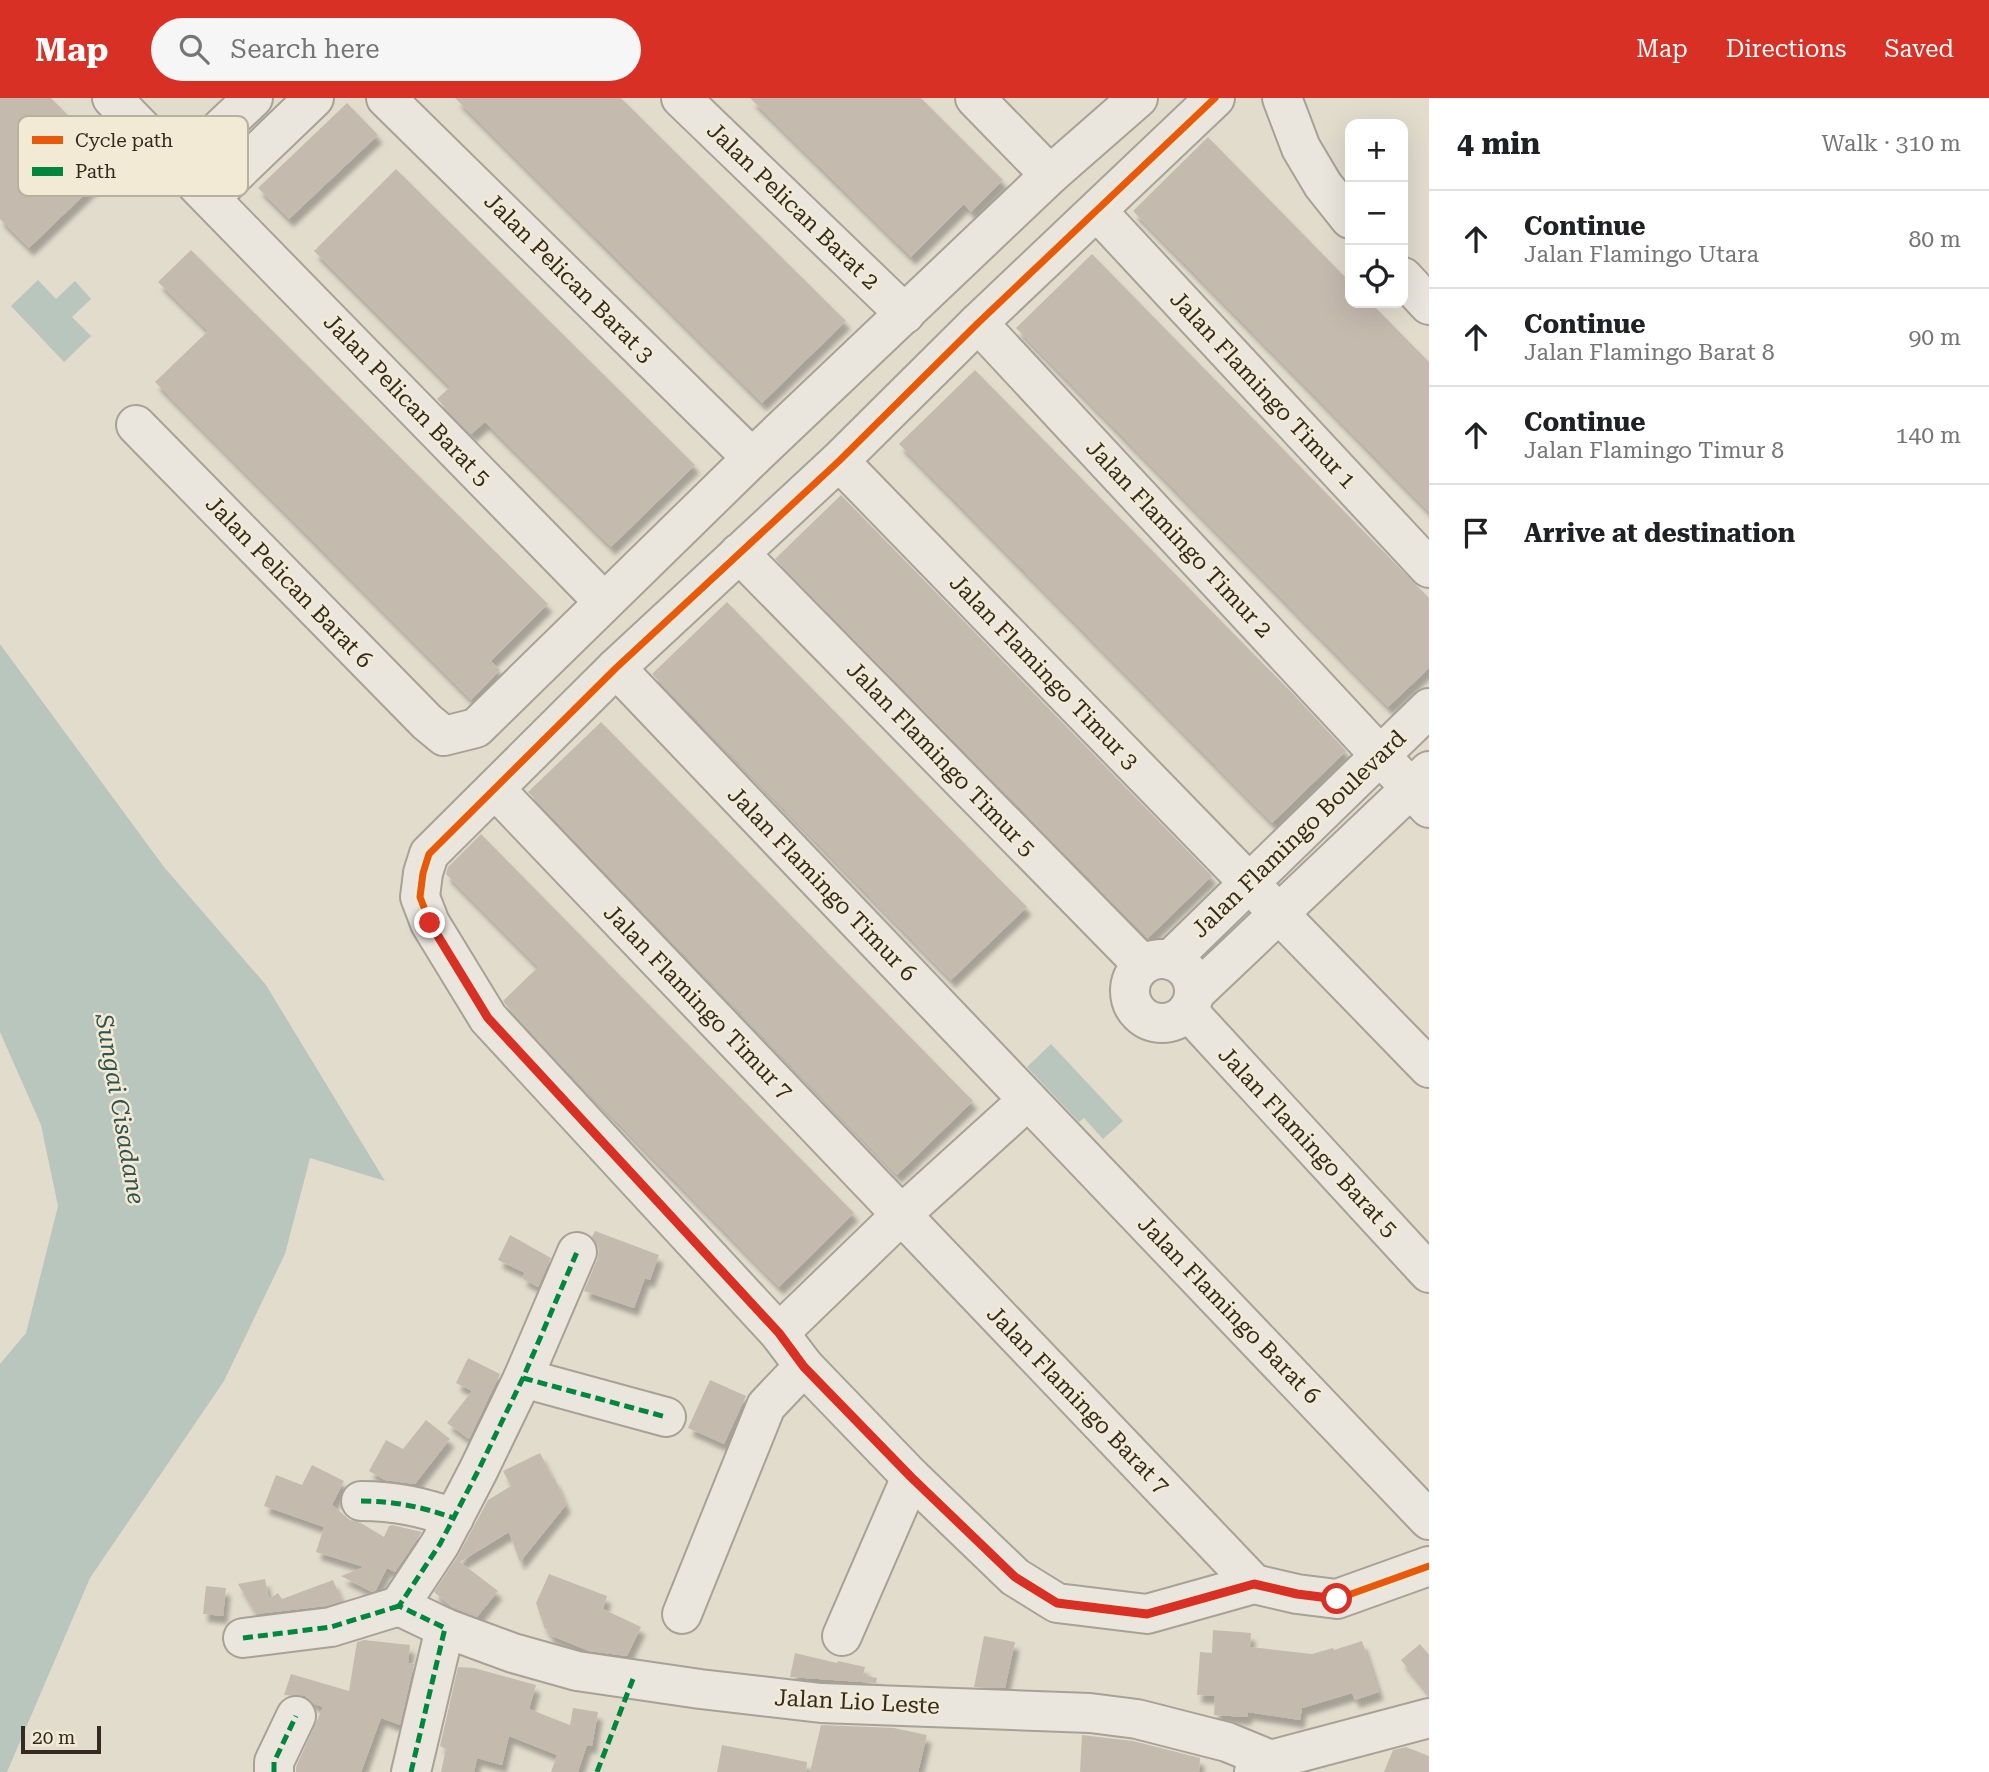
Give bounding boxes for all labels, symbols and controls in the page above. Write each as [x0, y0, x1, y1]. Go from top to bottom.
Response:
search box [151, 18, 641, 81]
text: Map [35, 30, 109, 69]
icon: search [175, 30, 213, 68]
text: Search here [231, 34, 380, 64]
text: Map [1636, 35, 1688, 63]
text: Directions [1726, 35, 1846, 63]
text: Saved [1884, 35, 1954, 63]
legend [18, 116, 248, 196]
street label: Jalan Pelican Barat 2 [701, 117, 885, 295]
map controls [1345, 119, 1408, 308]
button: + [1345, 119, 1408, 182]
text: 4 min [1457, 126, 1540, 161]
text: Cycle path [75, 129, 173, 152]
text: Walk · 310 m [1822, 130, 1961, 157]
text: Path [75, 160, 116, 183]
button: − [1345, 182, 1408, 245]
street label: Jalan Pelican Barat 3 [479, 188, 659, 368]
text: Continue [1524, 211, 1646, 241]
icon: ahead [1457, 220, 1495, 258]
text: 80 m [1908, 226, 1961, 253]
text: Jalan Flamingo Utara [1524, 241, 1759, 268]
button: locate [1345, 245, 1408, 308]
street label: Jalan Flamingo Timur 1 [1164, 286, 1362, 494]
street label: Jalan Pelican Barat 5 [318, 308, 496, 492]
text: Continue [1524, 309, 1646, 339]
icon: ahead [1457, 318, 1495, 356]
text: 90 m [1908, 324, 1961, 351]
text: Jalan Flamingo Barat 8 [1524, 339, 1775, 366]
text: Continue [1524, 407, 1646, 437]
icon: ahead [1457, 416, 1495, 454]
text: 140 m [1896, 422, 1961, 449]
street label: Jalan Flamingo Timur 2 [1080, 435, 1278, 643]
text: Jalan Flamingo Timur 8 [1524, 437, 1784, 464]
street label: Jalan Pelican Barat 6 [200, 490, 378, 674]
icon: arrive [1457, 514, 1495, 552]
text: Arrive at destination [1524, 518, 1795, 548]
street label: Jalan Flamingo Timur 3 [944, 569, 1144, 775]
street label: Jalan Flamingo Timur 5 [841, 656, 1041, 862]
street label: Jalan Flamingo Boulevard [1186, 724, 1412, 943]
street label: Jalan Flamingo Timur 6 [722, 781, 922, 987]
street label: Jalan Flamingo Timur 7 [598, 899, 798, 1105]
route end [414, 907, 445, 938]
water label: Sungai Cisadane [89, 1011, 151, 1206]
street label: Jalan Flamingo Barat 5 [1213, 1041, 1403, 1243]
street label: Jalan Flamingo Barat 6 [1132, 1211, 1326, 1410]
street label: Jalan Flamingo Barat 7 [981, 1301, 1175, 1500]
route start [1321, 1583, 1352, 1614]
street label: Jalan Lio Leste [774, 1684, 940, 1720]
scale bar [21, 1723, 102, 1755]
text: 20 m [32, 1726, 75, 1749]

